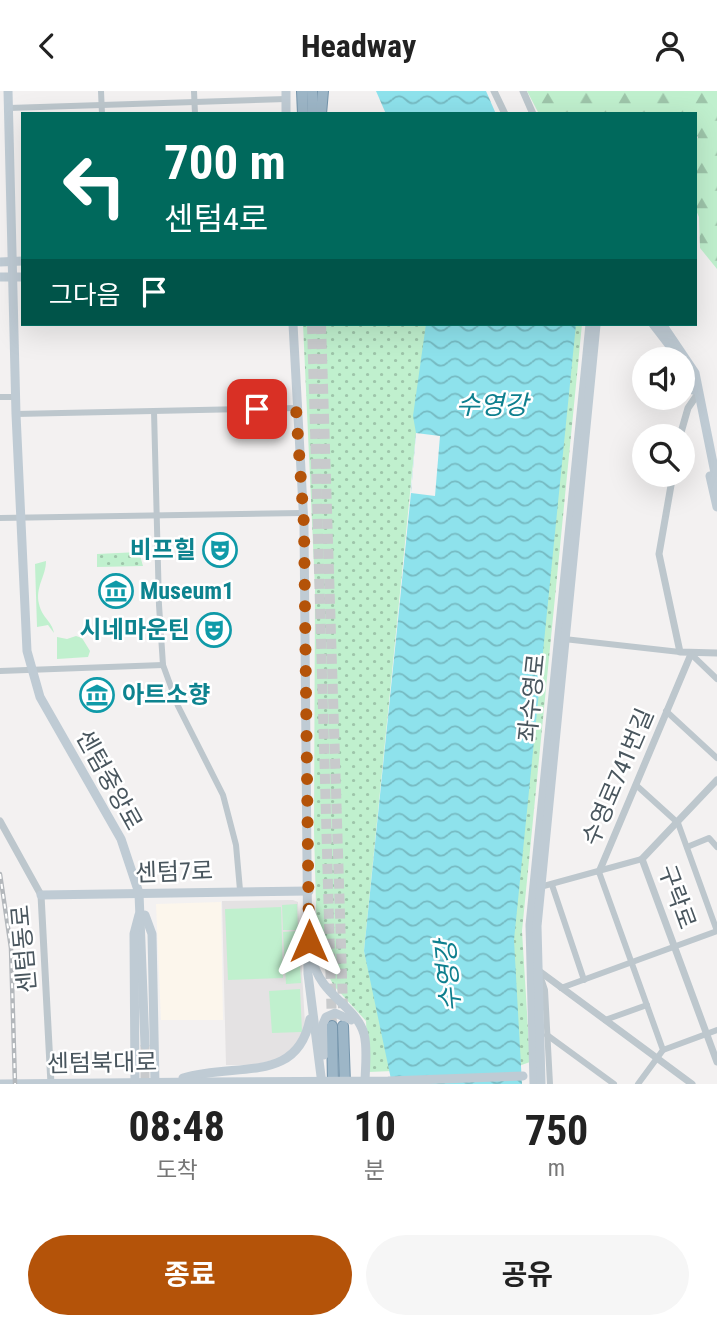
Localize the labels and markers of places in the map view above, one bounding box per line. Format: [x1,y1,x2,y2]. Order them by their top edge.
pin [227,379,287,439]
theatre icon: 비프힐 [201,531,239,569]
place label: 비프힐 [130,536,196,564]
museum icon: Museum1 [97,572,135,610]
place label: Museum1 [140,577,234,605]
theatre icon: 시네마운틴 [195,611,233,649]
place label: 시네마운틴 [80,616,190,644]
museum icon: 아트소향 [78,676,116,714]
place label: 아트소향 [122,681,210,709]

